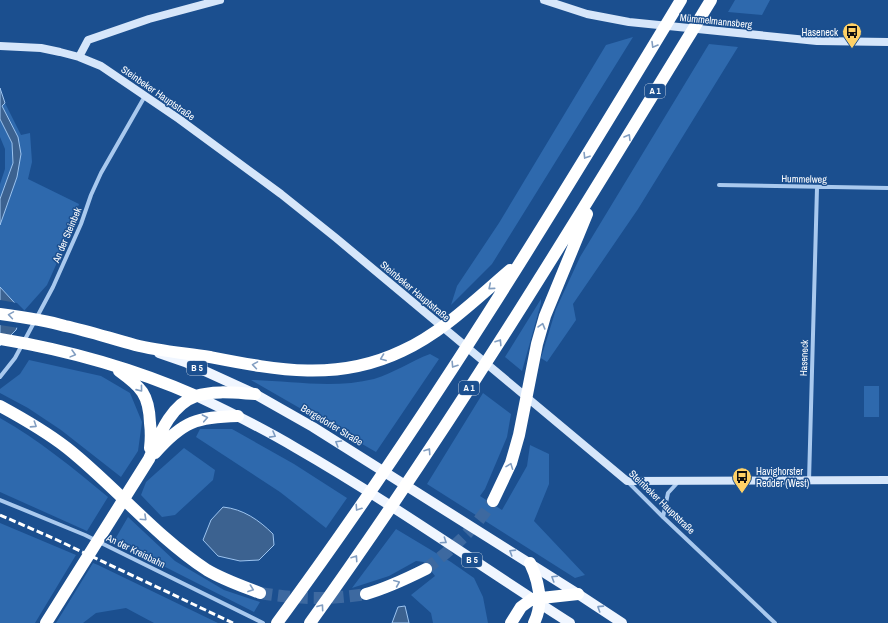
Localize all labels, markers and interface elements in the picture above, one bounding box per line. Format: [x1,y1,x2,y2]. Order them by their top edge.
street label: Mümmelmannsberg [679,11,753,31]
bus stop icon: Haseneck [841,21,863,49]
place label: Haseneck [802,26,839,39]
one-way arrow [651,41,658,48]
street label: Steinbeker Hauptstraße [119,63,198,124]
road number: A 1 [645,84,665,98]
one-way arrow [623,134,630,141]
one-way arrow [583,152,591,159]
street label: Hummelweg [781,172,827,186]
street label: An der Steinbek [49,205,85,266]
street label: Steinbeker Hauptstraße [377,258,453,324]
one-way arrow [488,282,495,289]
one-way arrow [8,312,14,320]
one-way arrow [538,322,546,329]
one-way arrow [494,339,502,346]
street label: Haseneck [797,339,811,376]
one-way arrow [69,349,76,358]
one-way arrow [380,354,387,362]
road number: B 5 [187,361,207,375]
one-way arrow [252,361,258,370]
one-way arrow [451,361,459,368]
road number: A 1 [459,381,479,395]
one-way arrow [135,385,142,392]
street label: Bergedorfer Straße [299,401,366,449]
one-way arrow [202,415,208,423]
one-way arrow [30,420,37,428]
one-way arrow [268,430,276,437]
one-way arrow [335,440,342,447]
one-way arrow [423,448,431,455]
one-way arrow [505,462,513,469]
place label: Havighorster Redder (West) [756,465,809,490]
bus stop icon: Havighorster Redder (West) [731,466,753,494]
street label: Steinbeker Hauptstraße [626,467,698,537]
one-way arrow [355,504,363,511]
one-way arrow [139,513,147,520]
street label: An der Kreisbahn [104,531,168,571]
one-way arrow [440,536,447,543]
one-way arrow [509,549,516,557]
road number: B 5 [462,553,482,567]
one-way arrow [350,556,357,563]
one-way arrow [551,576,558,583]
one-way arrow [392,580,400,588]
one-way arrow [247,585,254,593]
one-way arrow [316,604,323,611]
one-way arrow [597,605,604,613]

